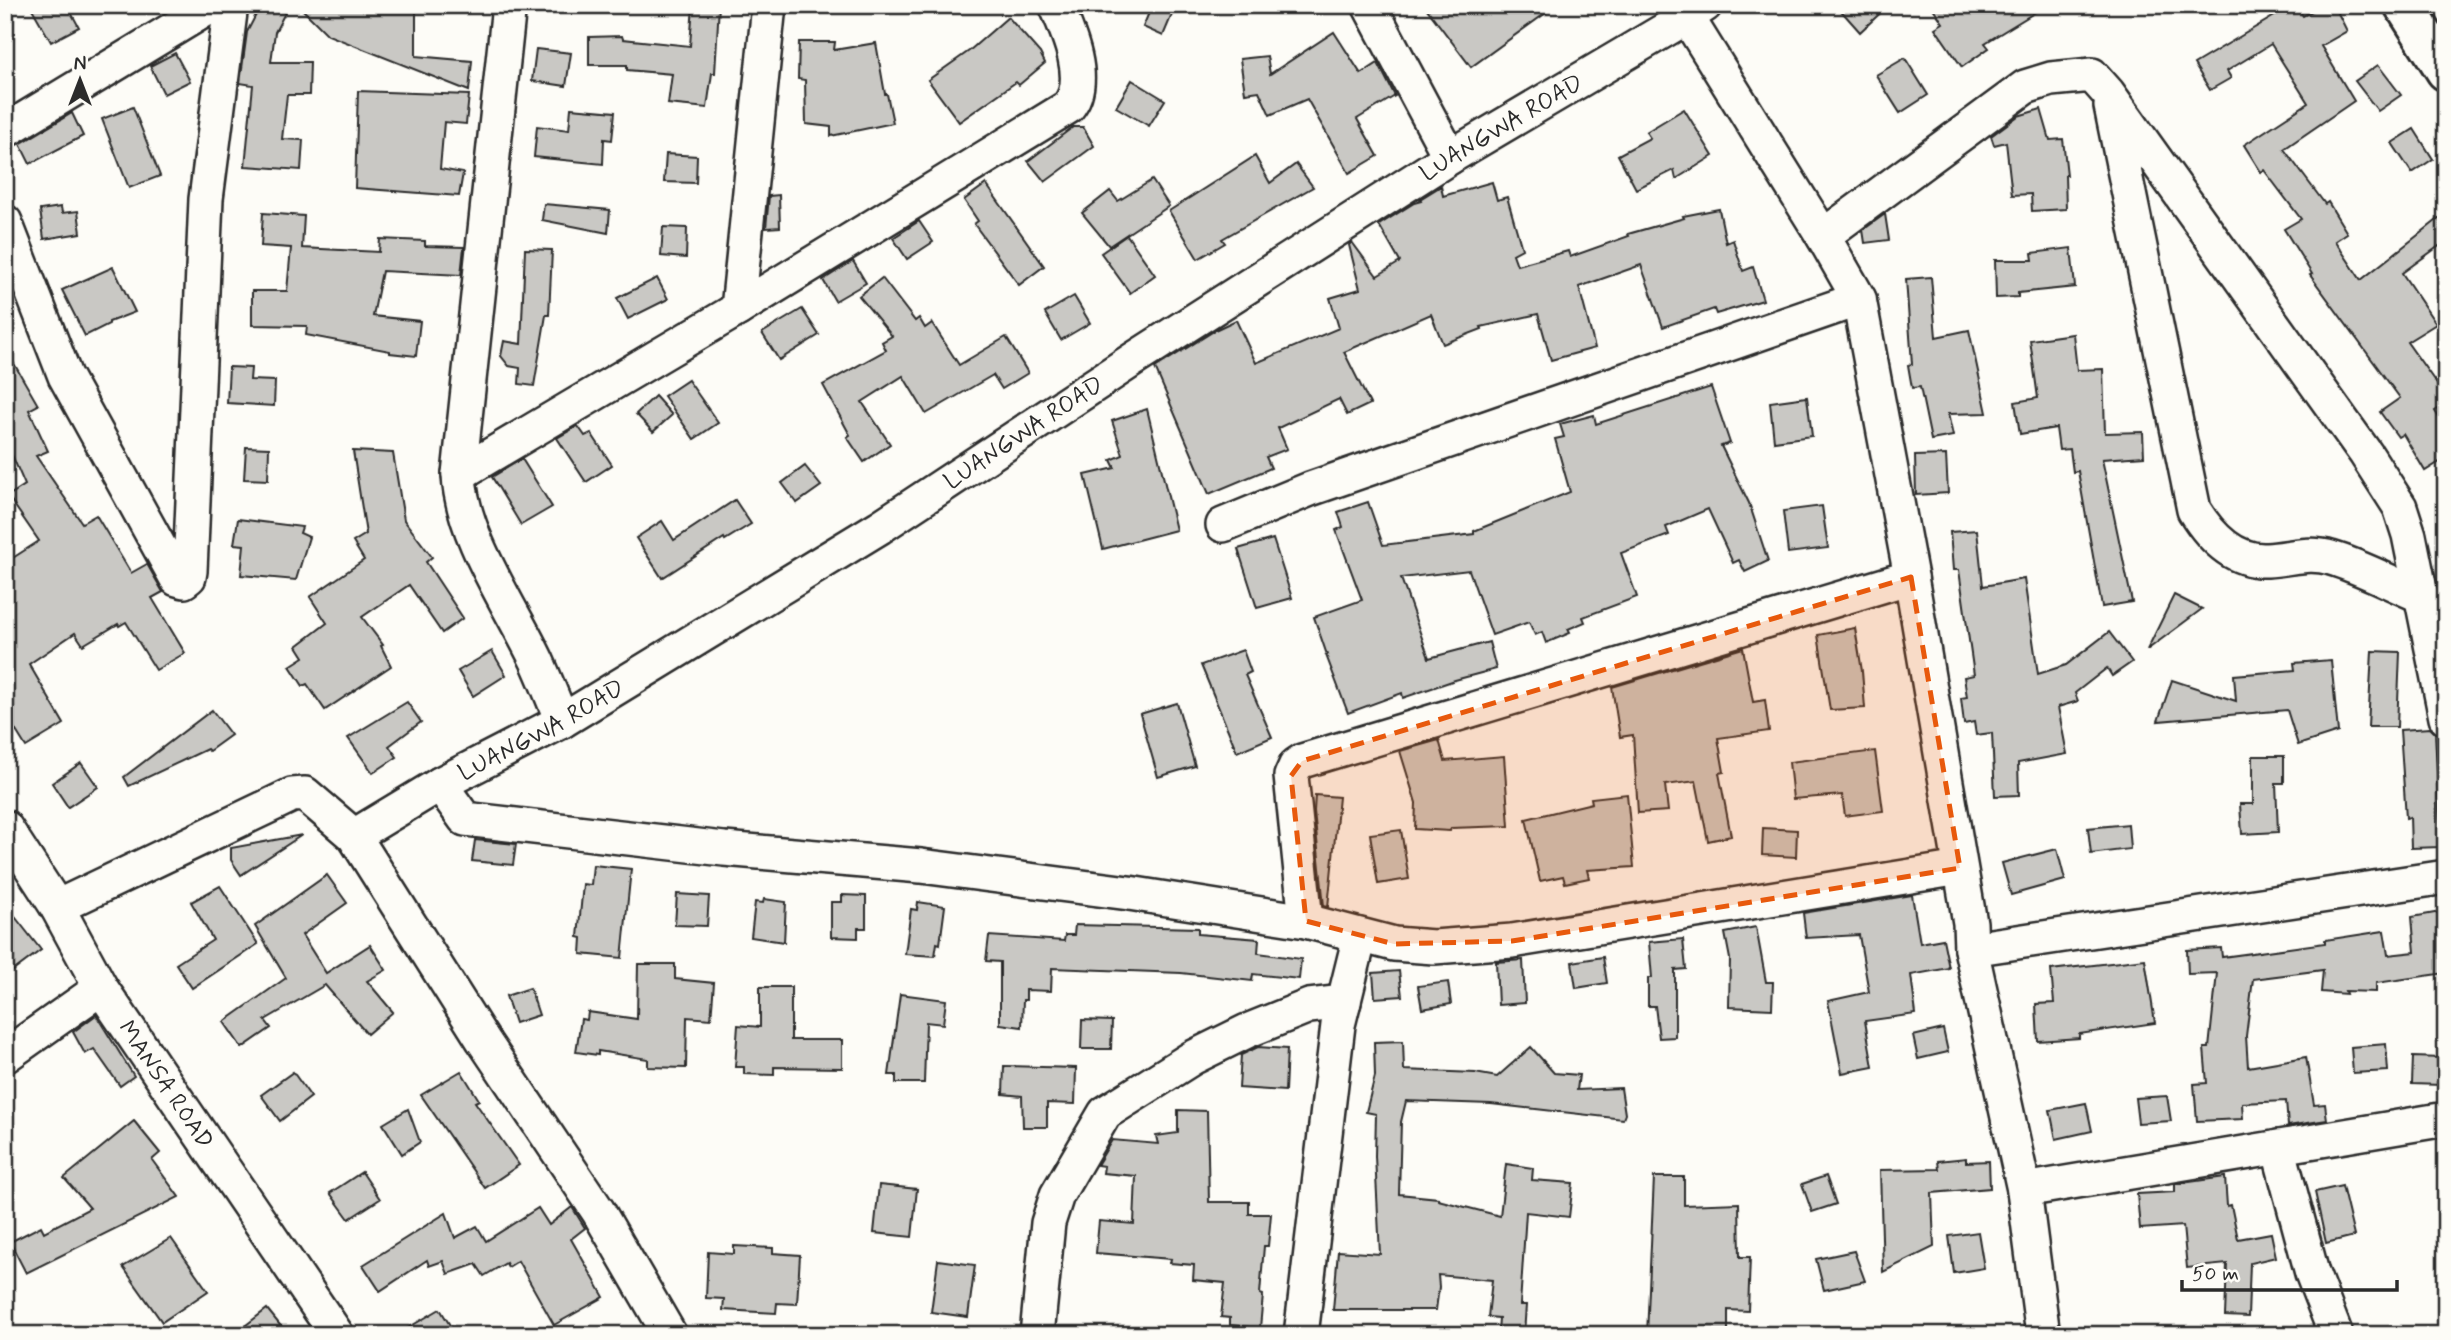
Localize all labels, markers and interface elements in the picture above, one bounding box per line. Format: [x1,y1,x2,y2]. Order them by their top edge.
north arrow [46,46,116,116]
text: N [74,52,86,77]
street label: LUANGWA ROAD [1414,68,1589,189]
street label: LUANGWA ROAD [938,370,1110,497]
street label: LUANGWA ROAD [453,673,630,789]
street label: MANSA ROAD [111,1015,220,1155]
scale bar [2182,1249,2397,1293]
text: 50 m [2192,1260,2239,1288]

